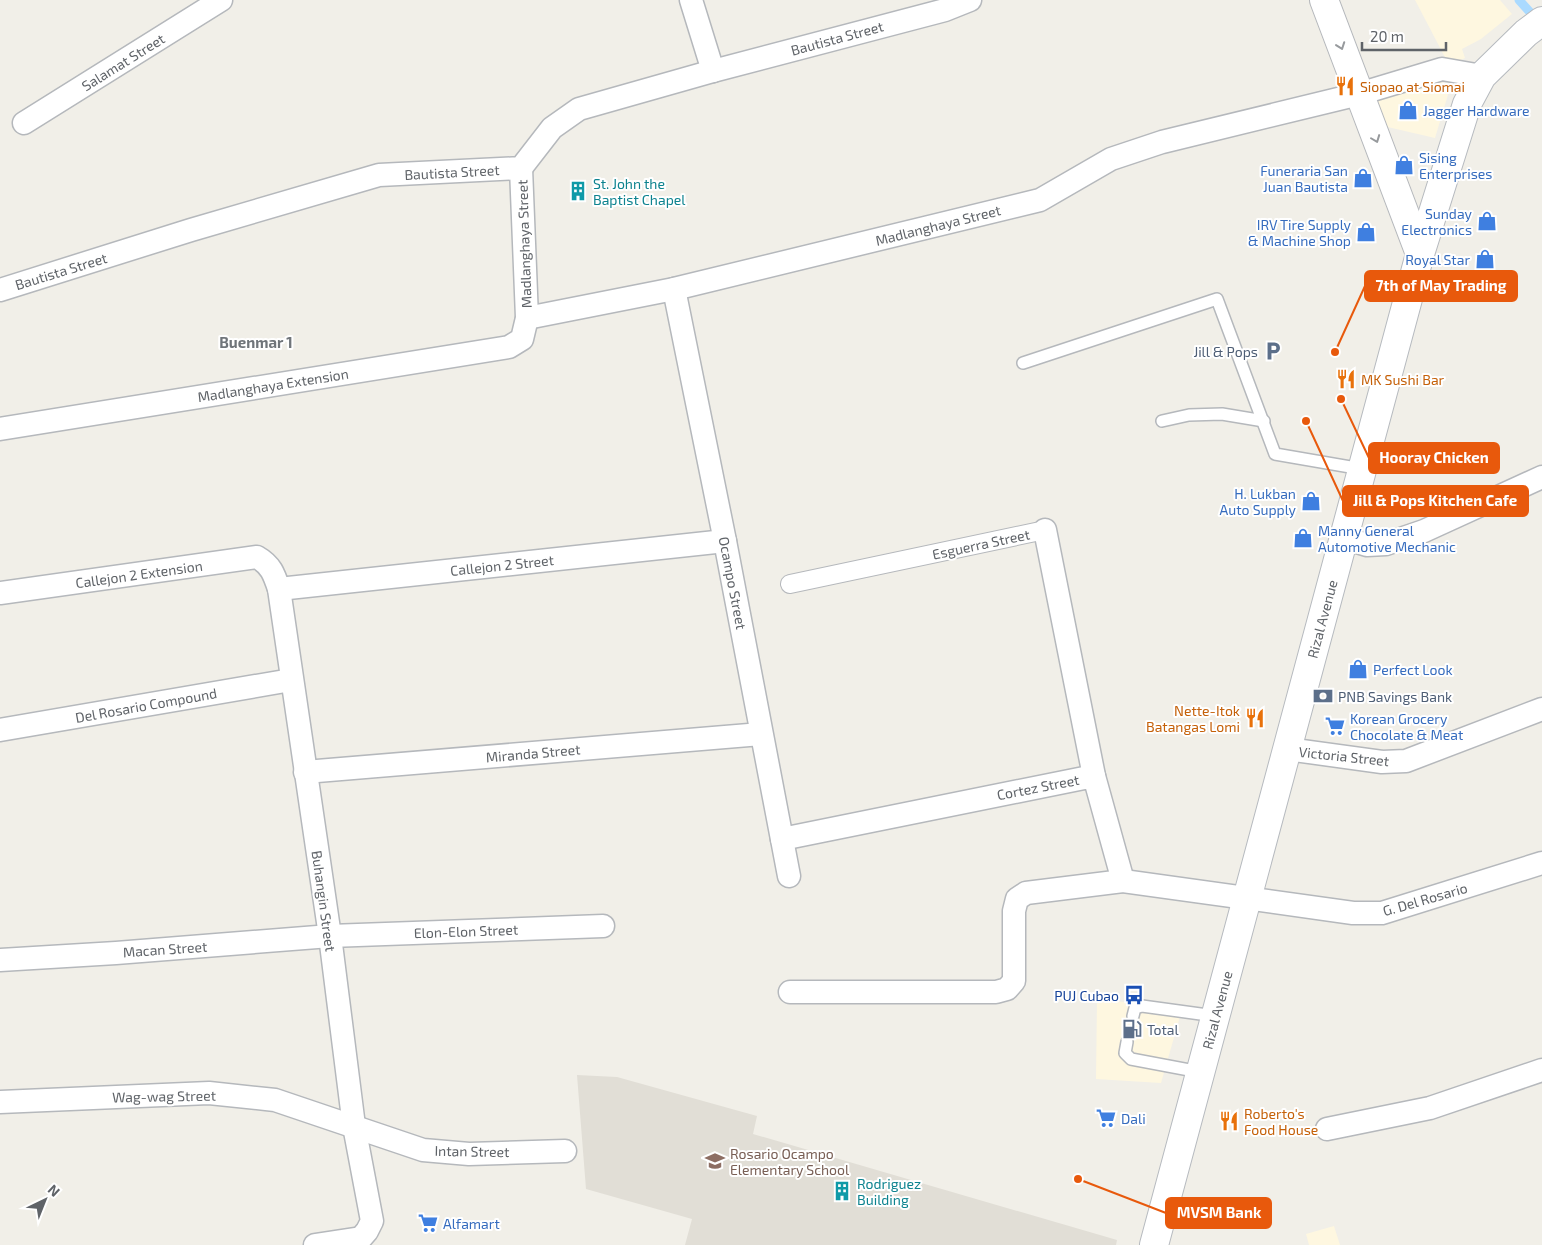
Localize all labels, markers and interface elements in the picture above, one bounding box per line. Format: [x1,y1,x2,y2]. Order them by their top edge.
street label: Bautista Street [789,17,885,59]
scale bar [1362,20,1446,52]
text: 20 m [1370,27,1404,45]
street label: Salamat Street [78,30,168,94]
one-way arrow [1335,41,1345,49]
restaurant icon: Siopao at Siomai [1334,75,1356,97]
place label: Siopao at Siomai [1360,78,1465,95]
shop icon: Jagger Hardware [1397,99,1419,121]
place label: Jagger Hardware [1423,102,1530,119]
one-way arrow [1370,134,1381,143]
place label: Sising Enterprises [1419,149,1492,182]
shop icon: Sising Enterprises [1393,154,1415,176]
street label: Bautista Street [404,161,500,183]
place label: Funeraria San Juan Bautista [1260,162,1348,195]
shop icon: Funeraria San Juan Bautista [1352,167,1374,189]
place label: St. John the Baptist Chapel [593,175,686,208]
street label: Madlanghaya Street [513,179,535,309]
building icon: St. John the Baptist Chapel [567,180,589,202]
street label: Madlanghaya Street [874,201,1002,249]
place label: Sunday Electronics [1401,205,1473,238]
shop icon: Sunday Electronics [1476,210,1498,232]
place label: IRV Tire Supply & Machine Shop [1248,216,1352,249]
shop icon: IRV Tire Supply & Machine Shop [1355,221,1377,243]
shop icon: Royal Star [1474,248,1496,270]
street label: Bautista Street [13,249,109,293]
place label: Royal Star [1405,251,1470,268]
callout: 7th of May Trading [1365,271,1517,301]
text: 7th of May Trading [1375,276,1507,295]
district label: Buenmar 1 [219,333,293,351]
parking icon: Jill & Pops [1262,340,1284,362]
place label: Jill & Pops [1193,343,1258,360]
street label: Madlanghaya Extension [196,365,350,405]
restaurant icon: MK Sushi Bar [1335,368,1357,390]
place label: MK Sushi Bar [1361,371,1445,388]
callout: Hooray Chicken [1369,443,1499,473]
text: Hooray Chicken [1379,448,1489,467]
place label: H. Lukban Auto Supply [1220,485,1297,518]
callout: Jill & Pops Kitchen Cafe [1343,486,1528,516]
shop icon: H. Lukban Auto Supply [1300,490,1322,512]
text: Jill & Pops Kitchen Cafe [1353,491,1517,509]
place label: Manny General Automotive Mechanic [1318,522,1456,555]
street label: Esguerra Street [931,525,1031,563]
shop icon: Manny General Automotive Mechanic [1292,527,1314,549]
street label: Ocampo Street [716,535,750,631]
street label: Callejon 2 Street [449,551,555,579]
street label: Callejon 2 Extension [74,557,204,591]
street label: Rizal Avenue [1303,578,1341,660]
shop icon: Perfect Look [1347,658,1369,680]
place label: Perfect Look [1373,661,1453,678]
street label: Del Rosario Compound [74,684,218,726]
bank icon: PNB Savings Bank [1312,685,1334,707]
place label: PNB Savings Bank [1338,688,1452,705]
place label: Nette-Itok Batangas Lomi [1146,702,1240,735]
restaurant icon: Nette-Itok Batangas Lomi [1244,707,1266,729]
place label: Korean Grocery Chocolate & Meat [1350,710,1463,743]
supermarket icon: Korean Grocery Chocolate & Meat [1324,715,1346,737]
street label: Miranda Street [485,740,581,766]
street label: Victoria Street [1298,743,1390,769]
street label: Cortez Street [995,771,1081,803]
street label: Buhangin Street [308,849,340,953]
street label: G. Del Rosario [1381,879,1469,919]
street label: Elon-Elon Street [413,921,519,941]
street label: Macan Street [122,938,208,960]
street label: Rizal Avenue [1198,969,1236,1051]
bus stop icon: PUJ Cubao [1123,984,1145,1006]
place label: PUJ Cubao [1054,987,1119,1004]
fuel station icon: Total [1121,1018,1143,1040]
place label: Total [1147,1021,1180,1038]
street label: Wag-wag Street [112,1087,216,1105]
place label: Roberto's Food House [1244,1105,1318,1138]
supermarket icon: Dali [1095,1107,1117,1129]
place label: Dali [1121,1110,1146,1127]
restaurant icon: Roberto's Food House [1218,1110,1240,1132]
street label: Intan Street [434,1142,510,1160]
place label: Rosario Ocampo Elementary School [730,1145,850,1178]
school or university icon: Rosario Ocampo Elementary School [704,1150,726,1172]
north arrow [20,1175,70,1225]
place label: Rodriguez Building [857,1175,921,1208]
text: N [45,1180,64,1200]
building icon: Rodriguez Building [831,1180,853,1202]
callout: MVSM Bank [1166,1198,1271,1228]
text: MVSM Bank [1177,1203,1262,1221]
supermarket icon: Alfamart [417,1212,439,1234]
place label: Alfamart [443,1215,500,1232]

